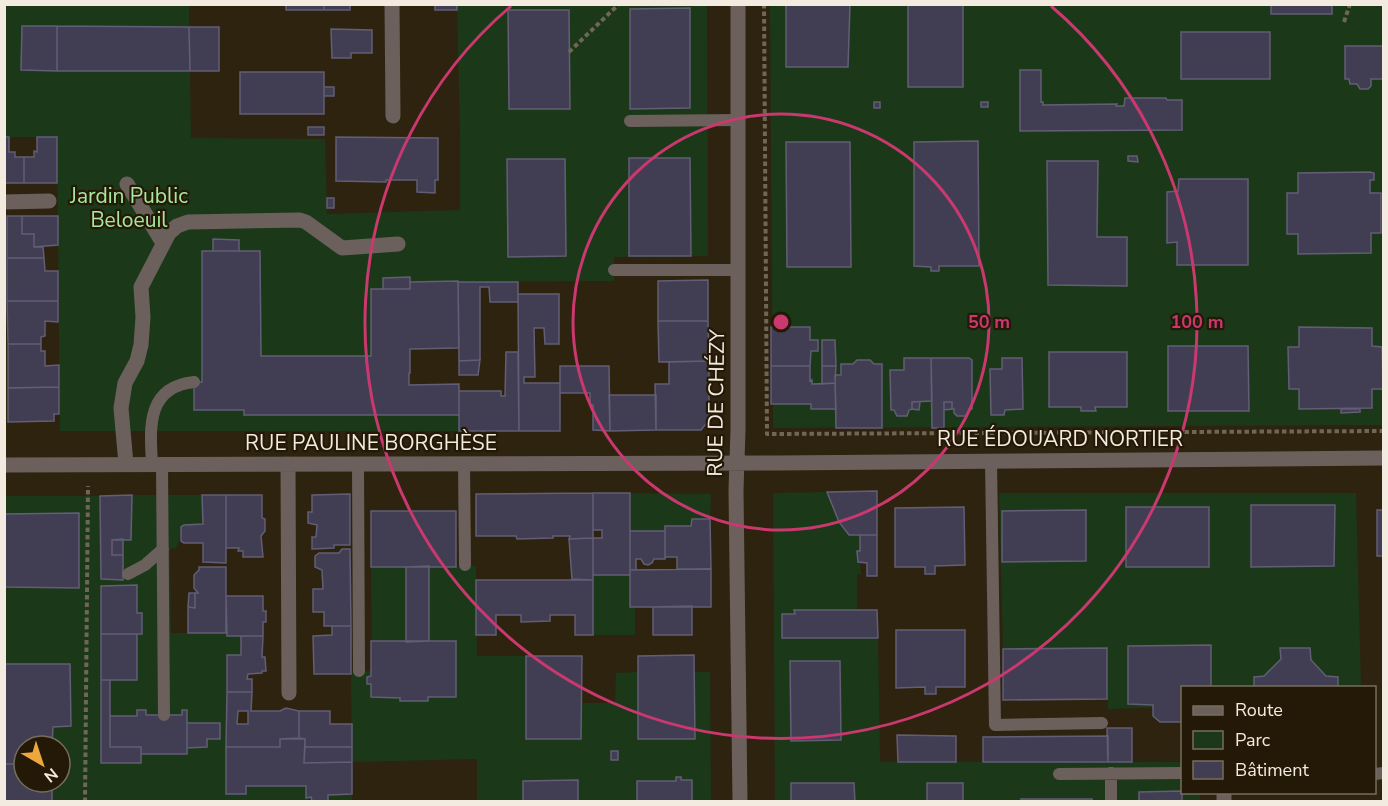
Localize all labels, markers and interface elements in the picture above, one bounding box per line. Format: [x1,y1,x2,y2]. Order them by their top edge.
park label: Jardin Public Beloeuil [69,182,188,234]
text: 50 m [968,310,1010,334]
text: 100 m [1170,310,1224,334]
centre of rings [771,312,791,332]
street label: RUE DE CHÉZY [701,329,731,477]
street label: RUE ÉDOUARD NORTIER [937,425,1183,453]
street label: RUE PAULINE BORGHÈSE [245,429,497,457]
legend [1181,686,1376,794]
text: Route [1235,698,1283,722]
text: Parc [1235,728,1270,752]
north arrow [12,734,72,794]
text: Bâtiment [1235,758,1309,782]
text: N [39,763,62,787]

